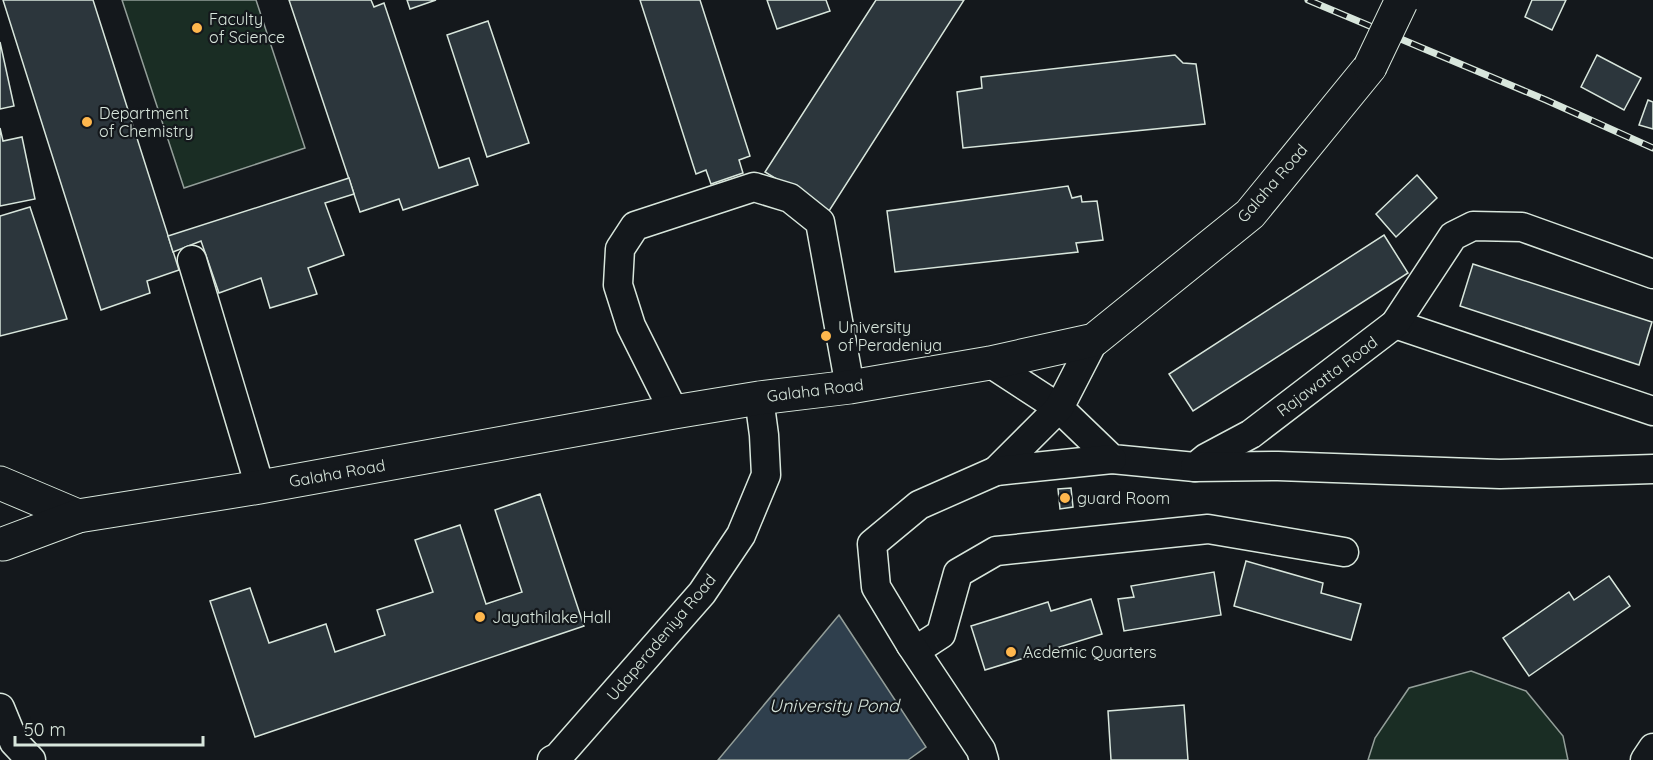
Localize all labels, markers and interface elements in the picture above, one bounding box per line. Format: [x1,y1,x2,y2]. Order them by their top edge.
place label: Faculty of Science [209,9,285,47]
marker: Faculty of Science [190,21,204,35]
place label: Department of Chemistry [99,103,194,141]
marker: Department of Chemistry [80,115,94,129]
street label: Galaha Road [1233,140,1311,226]
place label: University of Peradeniya [838,317,942,355]
marker: University of Peradeniya [819,329,833,343]
street label: Rajawatta Road [1273,332,1381,420]
street label: Galaha Road [766,374,864,406]
street label: Galaha Road [287,455,387,491]
place label: guard Room [1077,488,1170,508]
marker: guard Room [1058,491,1072,505]
street label: Udaperadeniya Road [602,569,720,705]
place label: Jayathilake Hall [492,607,611,627]
marker: Jayathilake Hall [473,610,487,624]
place label: Acdemic Quarters [1023,642,1156,662]
marker: Acdemic Quarters [1004,645,1018,659]
water label: University Pond [769,694,901,717]
scale bar [15,709,202,747]
text: 50 m [24,718,66,741]

